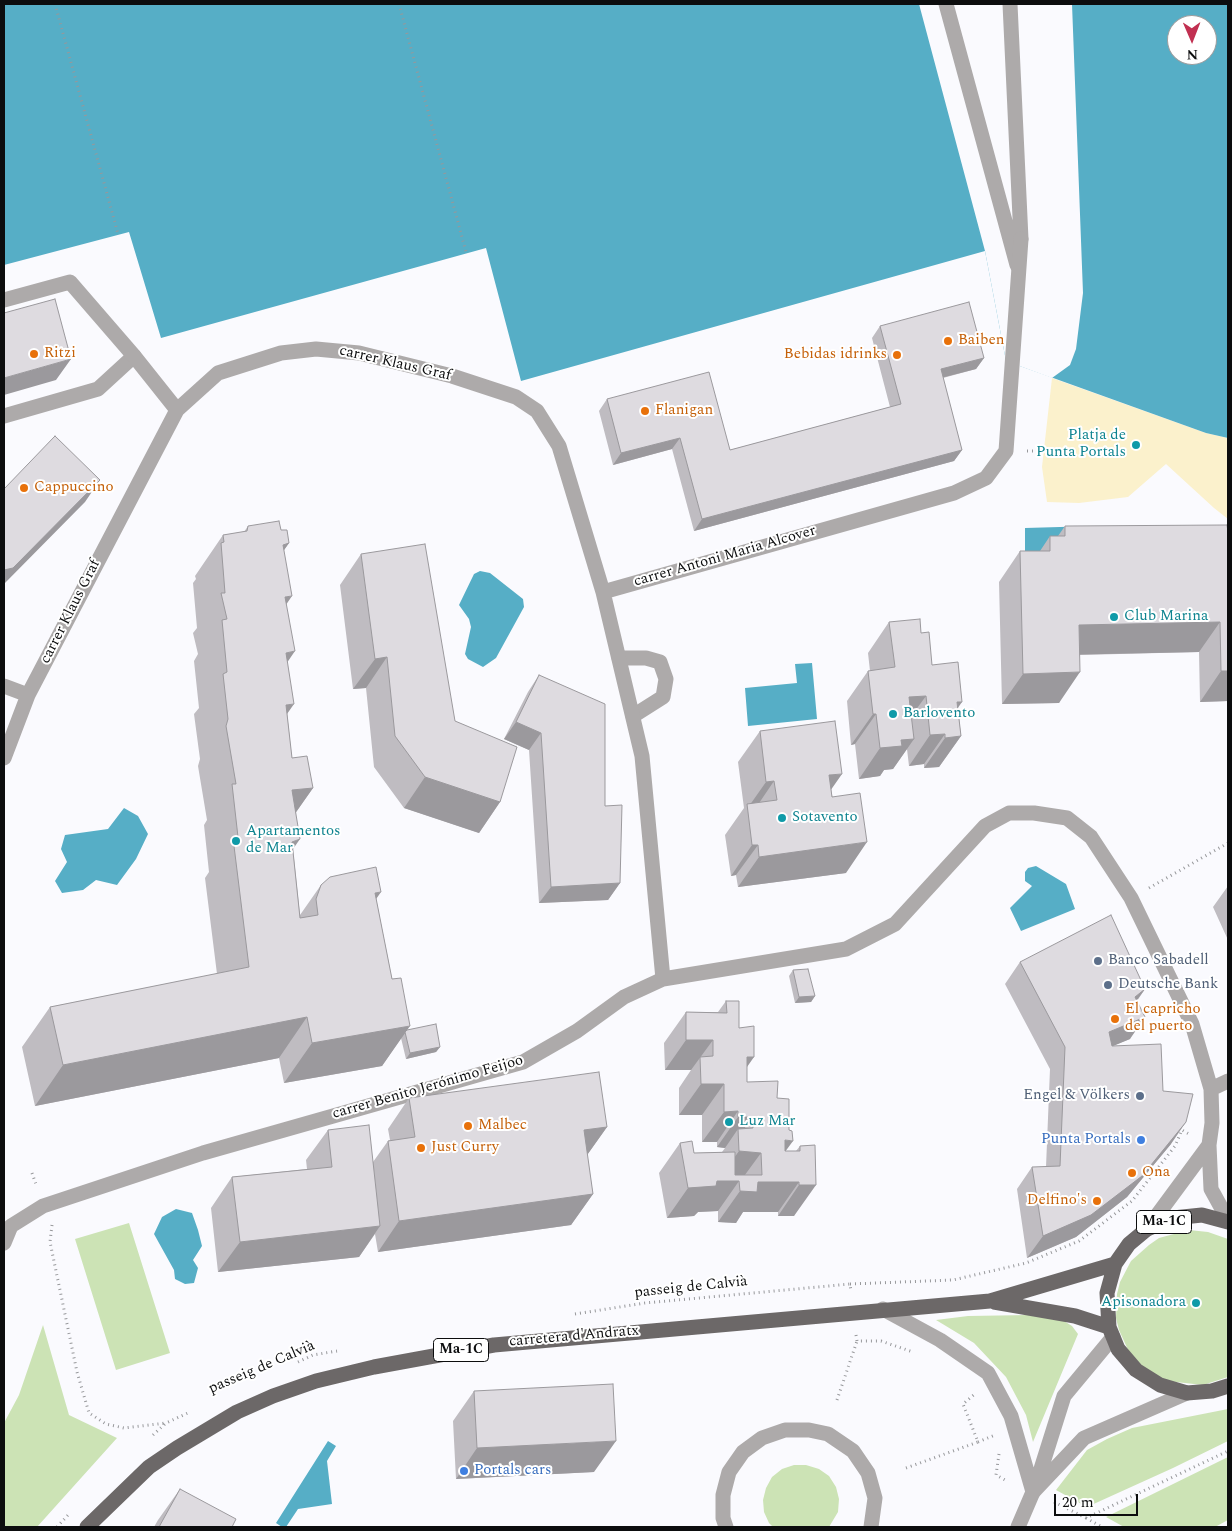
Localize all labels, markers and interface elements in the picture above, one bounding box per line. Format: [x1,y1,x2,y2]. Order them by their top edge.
north arrow [1167,15,1217,65]
text: N [1186,44,1198,65]
place label: Baiben [958,332,1004,350]
marker: Baiben [942,335,954,347]
street label: carrer Klaus Graf [337,342,453,386]
place label: Ritzi [44,345,76,363]
place label: Bebidas idrinks [784,346,887,364]
marker: Ritzi [28,348,40,360]
marker: Bebidas idrinks [891,349,903,361]
place label: Flanigan [655,402,713,420]
marker: Flanigan [639,405,651,417]
place label: Platja de Punta Portals [1036,427,1126,462]
marker: Platja de Punta Portals [1130,439,1142,451]
place label: Cappuccino [34,479,114,497]
marker: Cappuccino [18,482,30,494]
street label: carrer Antoni Maria Alcover [632,522,818,592]
street label: carrer Klaus Graf [37,557,105,667]
place label: Club Marina [1124,608,1208,626]
marker: Club Marina [1108,611,1120,623]
place label: Barlovento [903,705,975,723]
marker: Barlovento [887,708,899,720]
place label: Sotavento [792,809,858,827]
marker: Sotavento [776,812,788,824]
place label: Apartamentos de Mar [246,823,341,858]
marker: Apartamentos de Mar [230,835,242,847]
place label: Banco Sabadell [1108,952,1209,970]
marker: Banco Sabadell [1092,955,1104,967]
place label: Deutsche Bank [1118,976,1218,994]
marker: Deutsche Bank [1102,979,1114,991]
place label: El capricho del puerto [1125,1001,1201,1036]
marker: El capricho del puerto [1109,1013,1121,1025]
street label: carrer Benito Jerónimo Feijoo [330,1052,526,1124]
place label: Engel & Völkers [1023,1087,1130,1105]
marker: Engel & Völkers [1134,1090,1146,1102]
place label: Luz Mar [739,1113,796,1131]
marker: Luz Mar [723,1116,735,1128]
place label: Malbec [478,1117,527,1135]
marker: Malbec [462,1120,474,1132]
place label: Punta Portals [1041,1131,1131,1149]
marker: Punta Portals [1135,1134,1147,1146]
place label: Just Curry [431,1139,499,1157]
marker: Just Curry [415,1142,427,1154]
place label: Ona [1142,1164,1170,1182]
marker: Ona [1126,1167,1138,1179]
place label: Delfino's [1027,1192,1087,1210]
marker: Delfino's [1091,1195,1103,1207]
road number: Ma-1C [1136,1210,1192,1234]
street label: passeig de Calvià [633,1273,749,1303]
place label: Apisonadora [1101,1294,1186,1312]
marker: Apisonadora [1190,1297,1202,1309]
street label: carretera d'Andratx [508,1322,640,1352]
street label: passeig de Calvià [206,1337,318,1399]
road number: Ma-1C [434,1338,488,1362]
place label: Portals cars [474,1462,551,1480]
marker: Portals cars [458,1465,470,1477]
scale bar [1057,1484,1141,1516]
text: 20 m [1062,1491,1094,1514]

